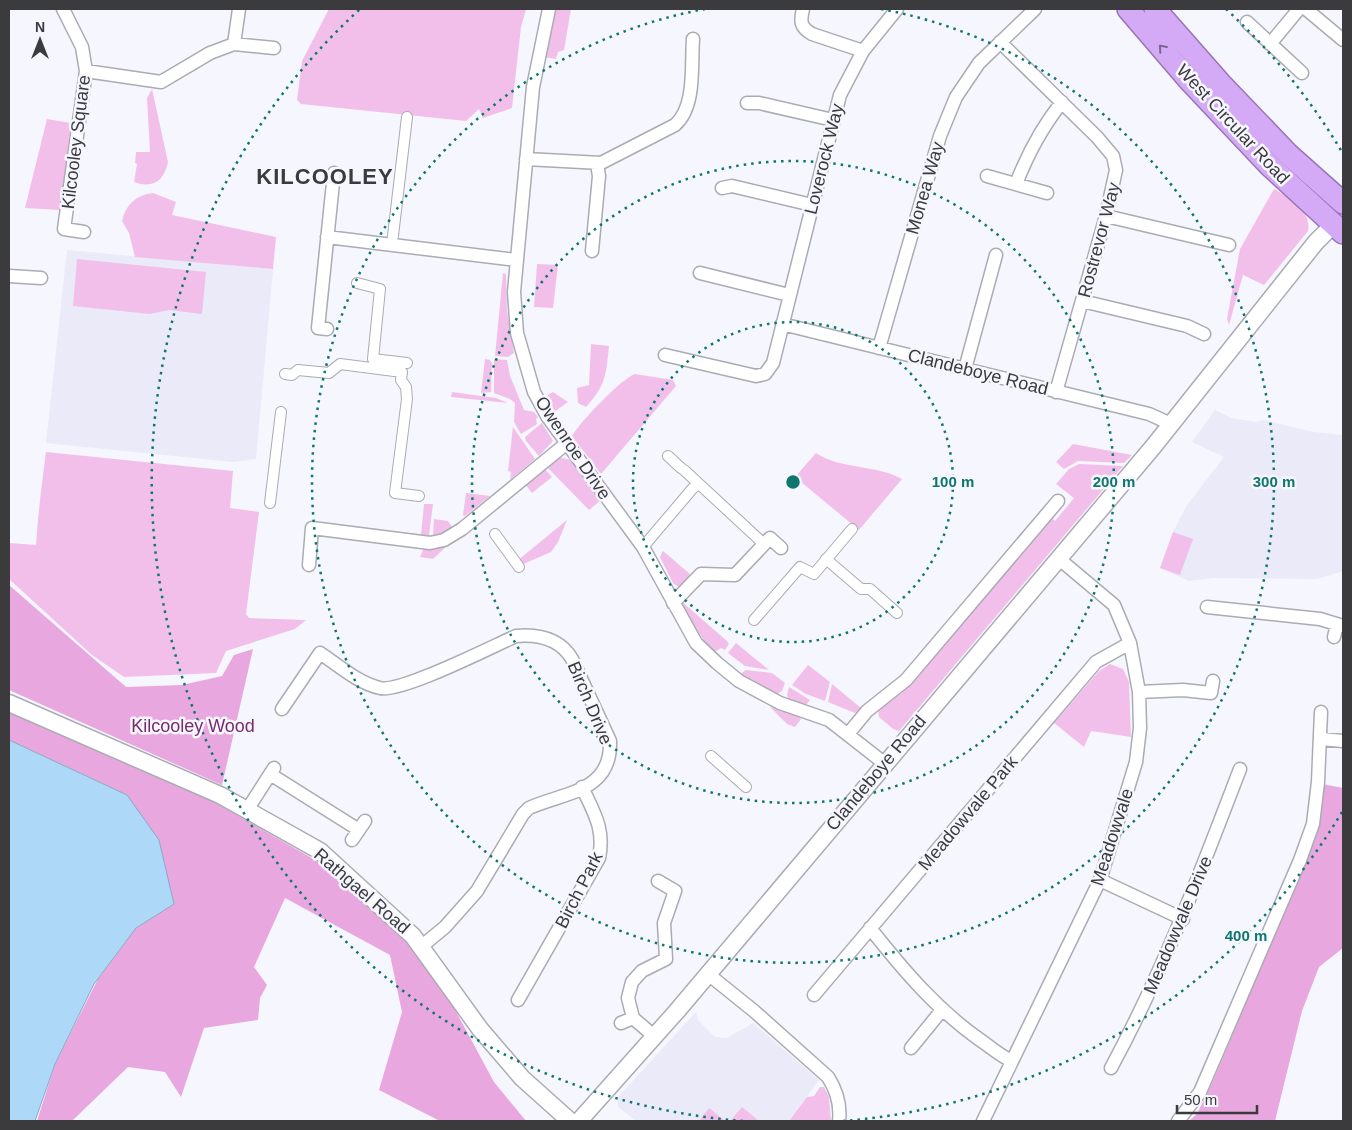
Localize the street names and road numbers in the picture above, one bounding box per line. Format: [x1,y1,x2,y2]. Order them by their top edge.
street label: West Circular Road [1173,60,1293,188]
street label: Kilcooley Square [58,74,94,210]
street label: Loverock Way [801,102,847,216]
street label: Monea Way [902,139,948,237]
street label: Rostrevor Way [1074,180,1124,300]
street label: Clandeboye Road [906,345,1050,399]
street label: Owenroe Drive [531,393,615,503]
street label: Birch Drive [564,659,616,747]
street label: Clandeboye Road [822,711,930,835]
street label: Meadowvale Park [914,751,1022,874]
street label: Meadowvale [1087,786,1137,888]
street label: Rathgael Road [310,844,414,938]
street label: Birch Park [551,848,607,932]
street label: Meadowvale Drive [1140,853,1216,997]

